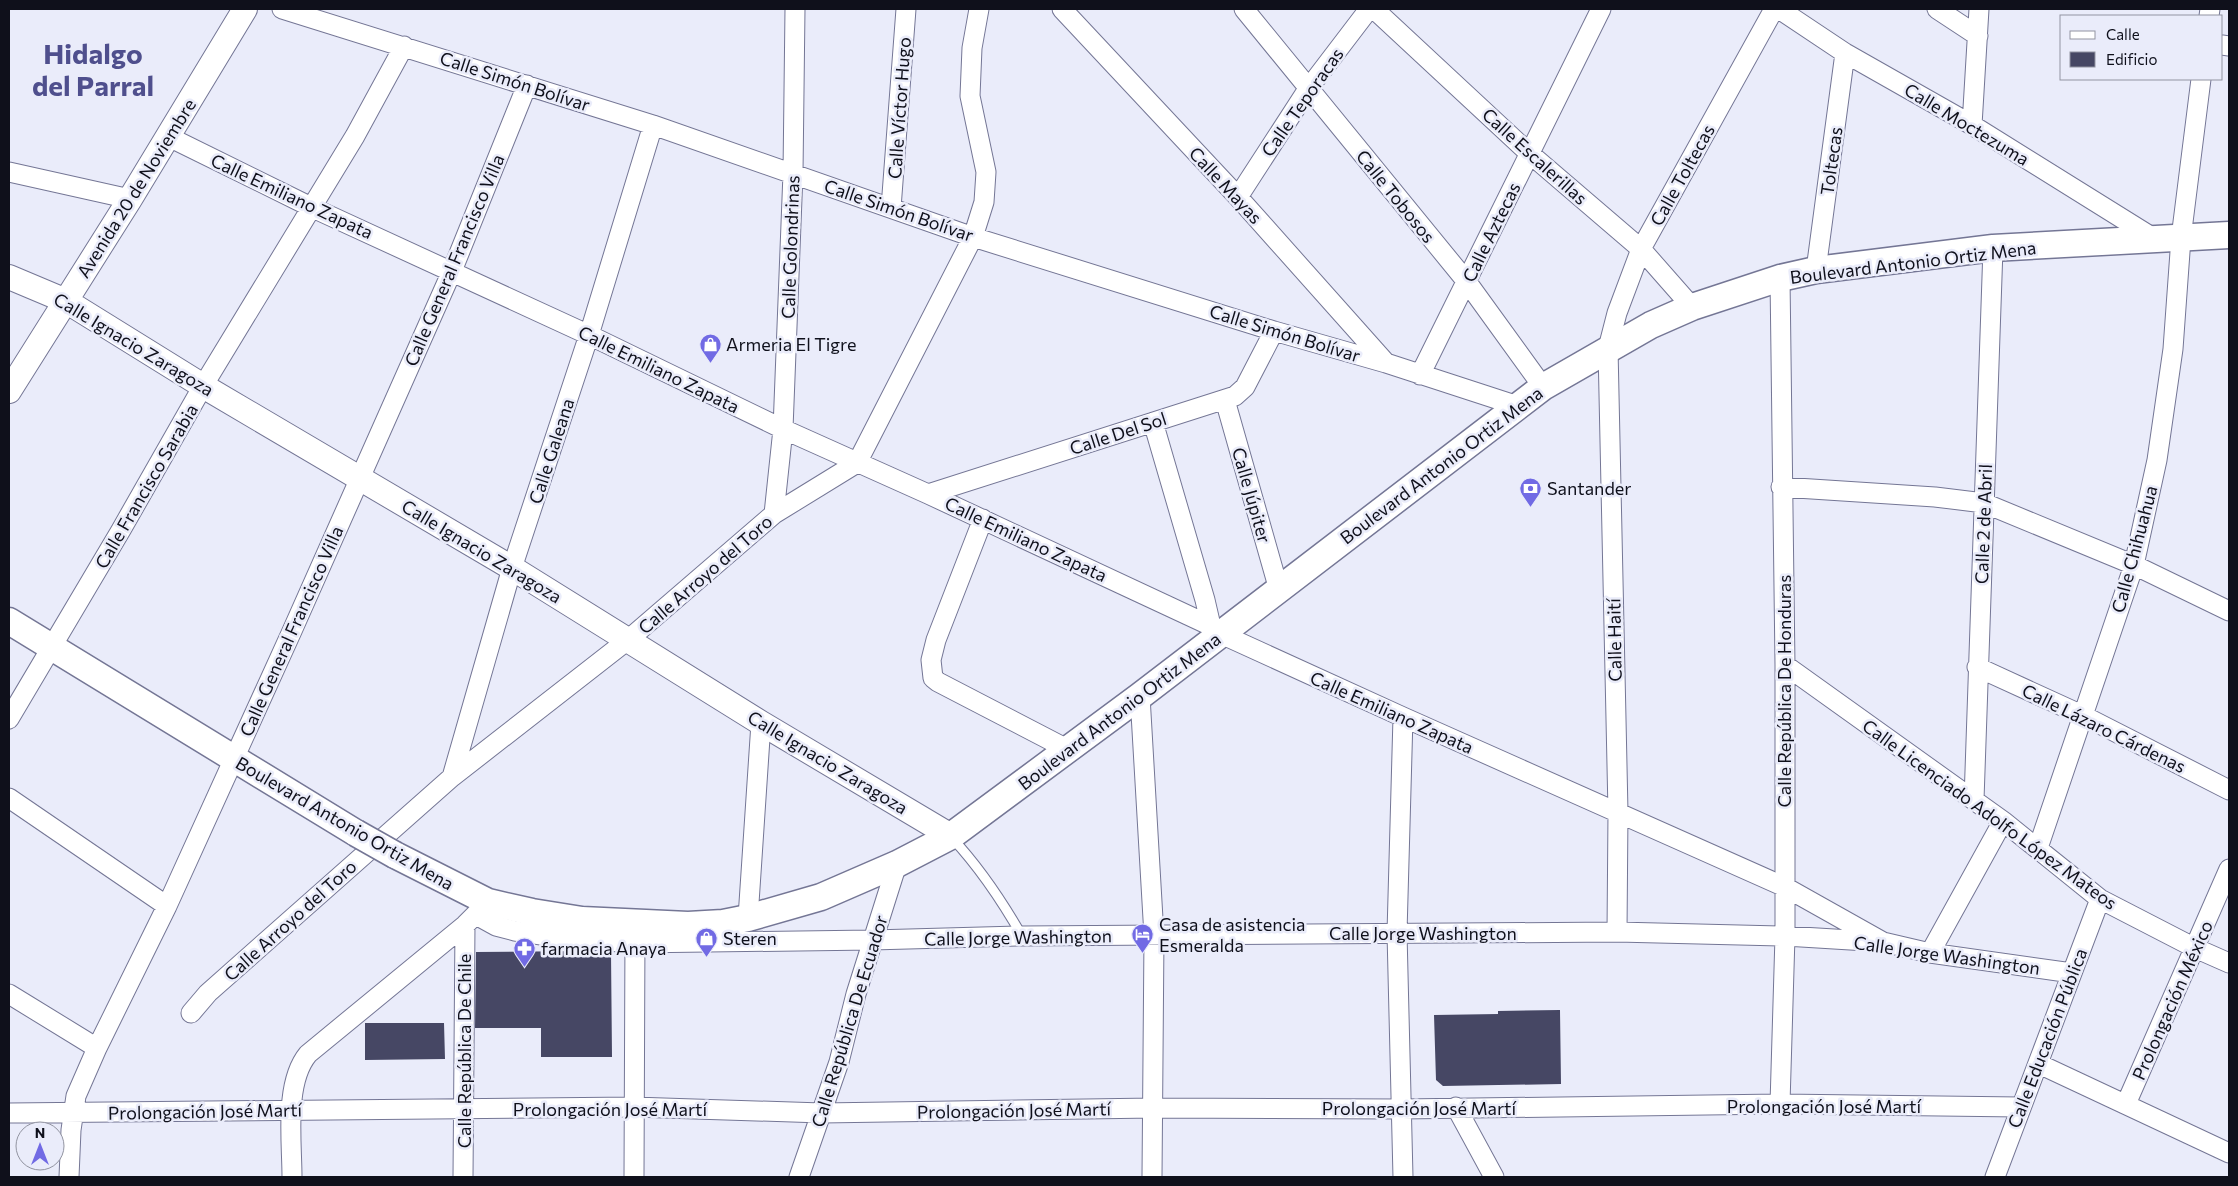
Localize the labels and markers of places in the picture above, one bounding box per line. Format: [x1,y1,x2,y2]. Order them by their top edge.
shop icon: Armeria El Tigre [698,332,722,363]
place label: Armeria El Tigre [726,333,857,355]
bank icon: Santander [1519,476,1543,507]
place label: Santander [1547,477,1631,499]
place label: Casa de asistencia Esmeralda [1159,913,1306,956]
hotel icon: Casa de asistencia Esmeralda [1131,922,1155,953]
shop icon: Steren [695,926,719,957]
place label: Steren [723,927,777,949]
pharmacy icon: farmacia Anaya [513,936,537,967]
place label: farmacia Anaya [541,937,667,959]

